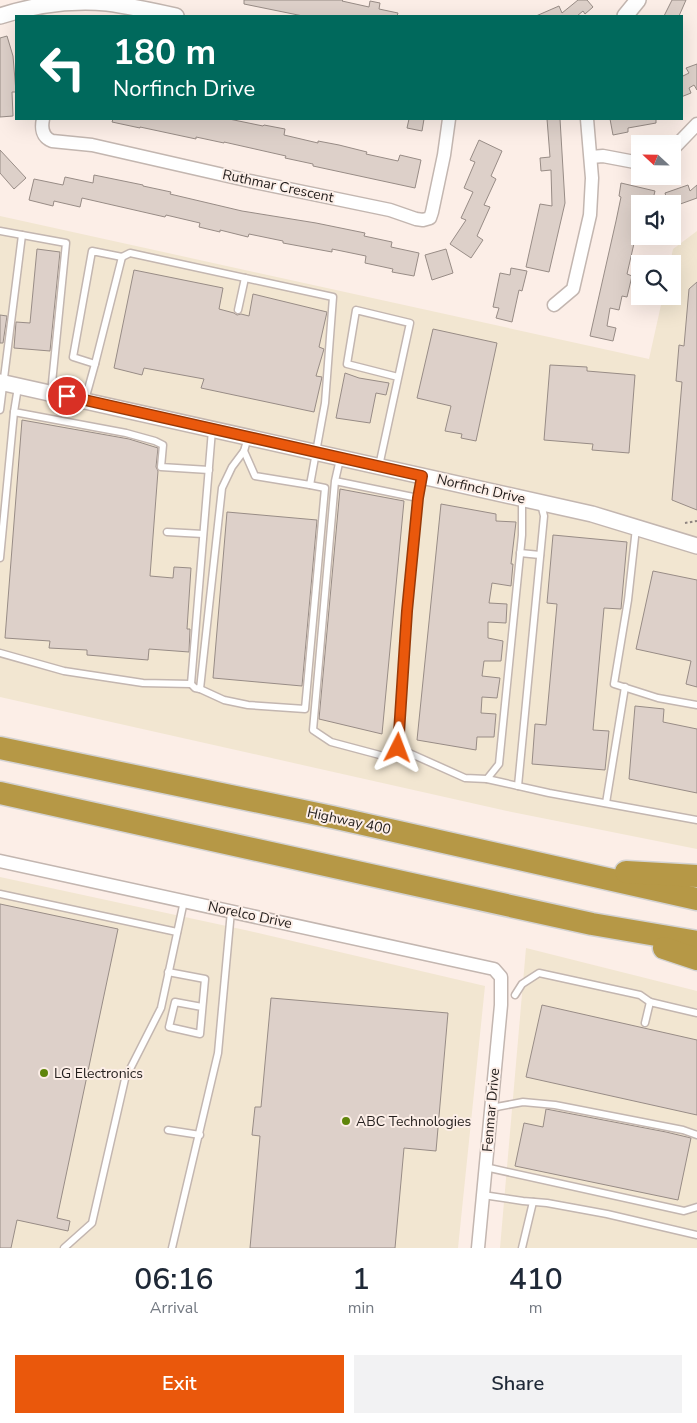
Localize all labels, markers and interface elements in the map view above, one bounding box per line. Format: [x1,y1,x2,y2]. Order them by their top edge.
text: 180 m [113,29,216,76]
icon: left [30,35,95,100]
text: Norfinch Drive [113,74,255,104]
north arrow [631,135,681,185]
map controls [631,135,681,305]
street label: Ruthmar Crescent [221,165,335,207]
button: sound [631,195,681,245]
button: search [631,255,681,305]
pin [46,375,88,417]
icon: arrive [53,382,81,410]
street label: Norfinch Drive [435,470,527,508]
position arrow [371,721,423,773]
street label: Highway 400 [305,803,393,839]
street label: Norelco Drive [206,897,294,933]
place label: LG Electronics [54,1064,143,1083]
marker: LG Electronics [38,1067,50,1079]
street label: Fenmar Drive [478,1067,504,1153]
place label: ABC Technologies [356,1112,471,1131]
marker: ABC Technologies [340,1115,352,1127]
text: 06:16 [134,1259,213,1300]
text: 1 [352,1259,370,1300]
text: 410 [509,1259,563,1300]
text: Arrival [150,1297,198,1319]
text: min [348,1297,374,1319]
text: m [529,1297,543,1319]
button: Exit [15,1355,344,1413]
button: Share [354,1355,682,1413]

